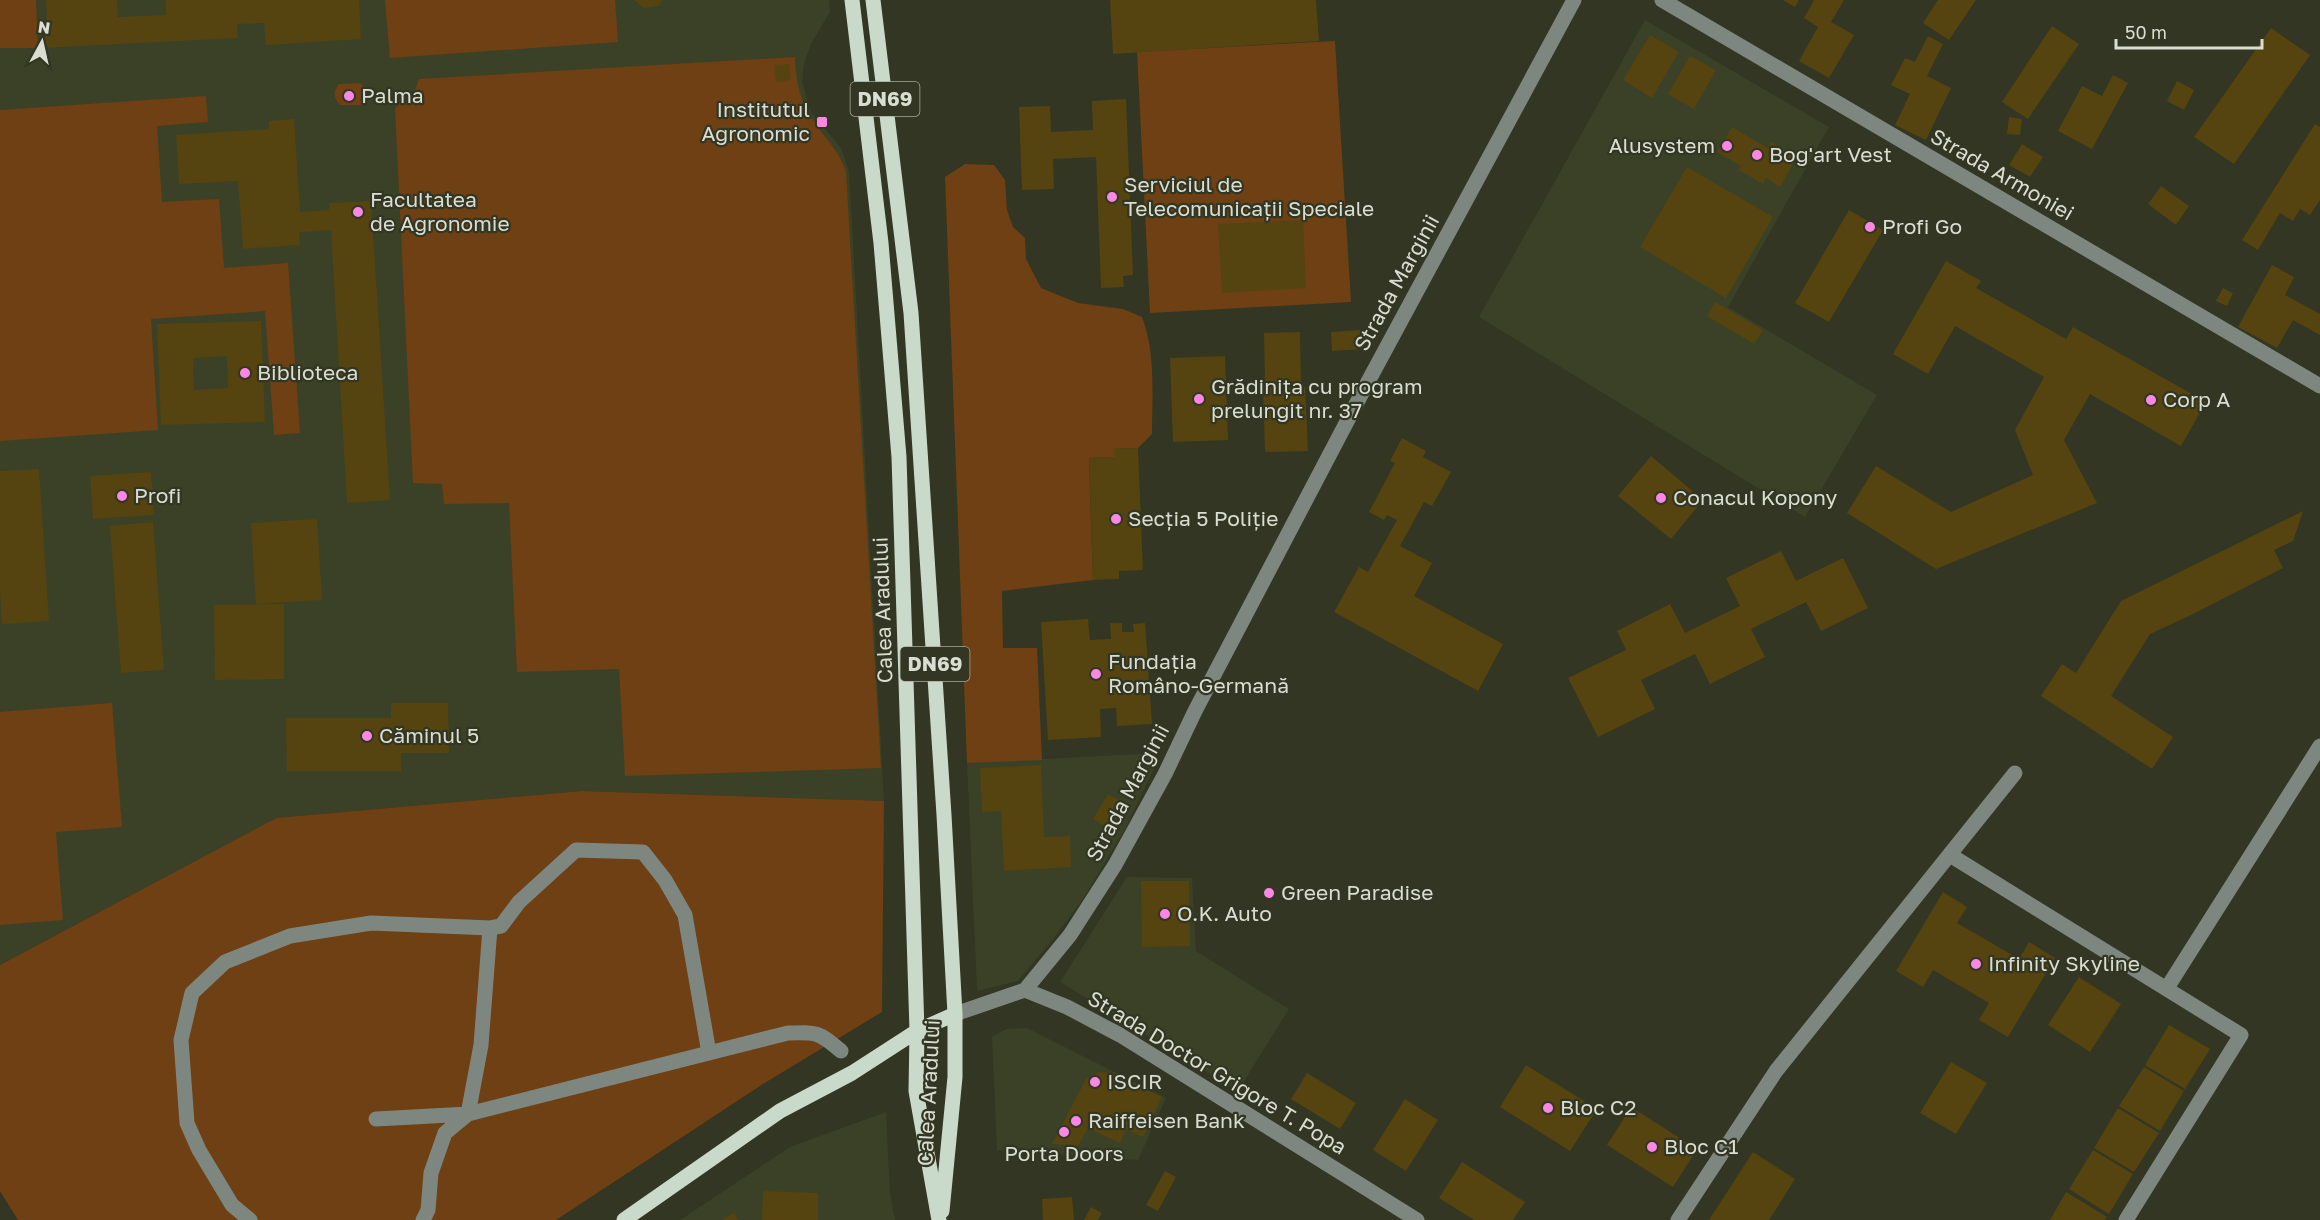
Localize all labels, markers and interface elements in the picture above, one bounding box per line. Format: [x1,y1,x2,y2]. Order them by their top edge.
north arrow [12,12,72,72]
scale bar [2116,12,2262,50]
text: N [37,16,52,38]
text: 50 m [2125,21,2167,43]
place label: Palma [361,82,424,108]
road number: DN69 [850,82,920,116]
marker: Palma [342,89,356,103]
place label: Institutul Agronomic [701,96,810,146]
marker: Institutul Agronomic [815,115,829,129]
street label: Strada Armoniei [1926,123,2079,226]
place label: Alusystem [1609,132,1715,158]
marker: Alusystem [1720,139,1734,153]
place label: Bog'art Vest [1769,141,1892,167]
marker: Bog'art Vest [1750,148,1764,162]
place label: Serviciul de Telecomunicații Speciale [1124,171,1374,221]
place label: Facultatea de Agronomie [370,186,510,236]
marker: Serviciul de Telecomunicații Speciale [1105,190,1119,204]
marker: Facultatea de Agronomie [351,205,365,219]
street label: Strada Marginii [1348,210,1444,355]
place label: Profi Go [1882,213,1962,239]
marker: Profi Go [1863,220,1877,234]
place label: Biblioteca [257,359,358,385]
marker: Biblioteca [238,366,252,380]
place label: Grădinița cu program prelungit nr. 37 [1211,373,1423,423]
place label: Corp A [2163,386,2230,412]
marker: Grădinița cu program prelungit nr. 37 [1192,392,1206,406]
marker: Corp A [2144,393,2158,407]
place label: Profi [134,482,181,508]
place label: Conacul Kopony [1673,484,1837,510]
marker: Profi [115,489,129,503]
marker: Conacul Kopony [1654,491,1668,505]
place label: Secția 5 Poliție [1128,505,1278,531]
marker: Secția 5 Poliție [1109,512,1123,526]
street label: Calea Aradului [866,536,898,684]
road number: DN69 [900,647,970,681]
place label: Fundația Româno-Germană [1108,648,1289,698]
marker: Fundația Româno-Germană [1089,667,1103,681]
street label: Strada Marginii [1080,719,1174,866]
place label: Căminul 5 [379,722,479,748]
marker: Căminul 5 [360,729,374,743]
place label: Green Paradise [1281,879,1433,905]
marker: Green Paradise [1262,886,1276,900]
place label: O.K. Auto [1177,900,1272,926]
marker: O.K. Auto [1158,907,1172,921]
place label: Infinity Skyline [1988,950,2140,976]
marker: Infinity Skyline [1969,957,1983,971]
street label: Strada Doctor Grigore T. Popa [1084,985,1352,1160]
street label: Calea Aradului [911,1019,945,1167]
place label: ISCIR [1107,1068,1162,1094]
marker: ISCIR [1088,1075,1102,1089]
place label: Bloc C2 [1560,1094,1636,1120]
marker: Bloc C2 [1541,1101,1555,1115]
place label: Raiffeisen Bank [1088,1107,1245,1133]
marker: Raiffeisen Bank [1069,1114,1083,1128]
marker: Porta Doors [1057,1125,1071,1139]
place label: Bloc C1 [1664,1133,1738,1159]
place label: Porta Doors [1004,1140,1124,1166]
marker: Bloc C1 [1645,1140,1659,1154]

